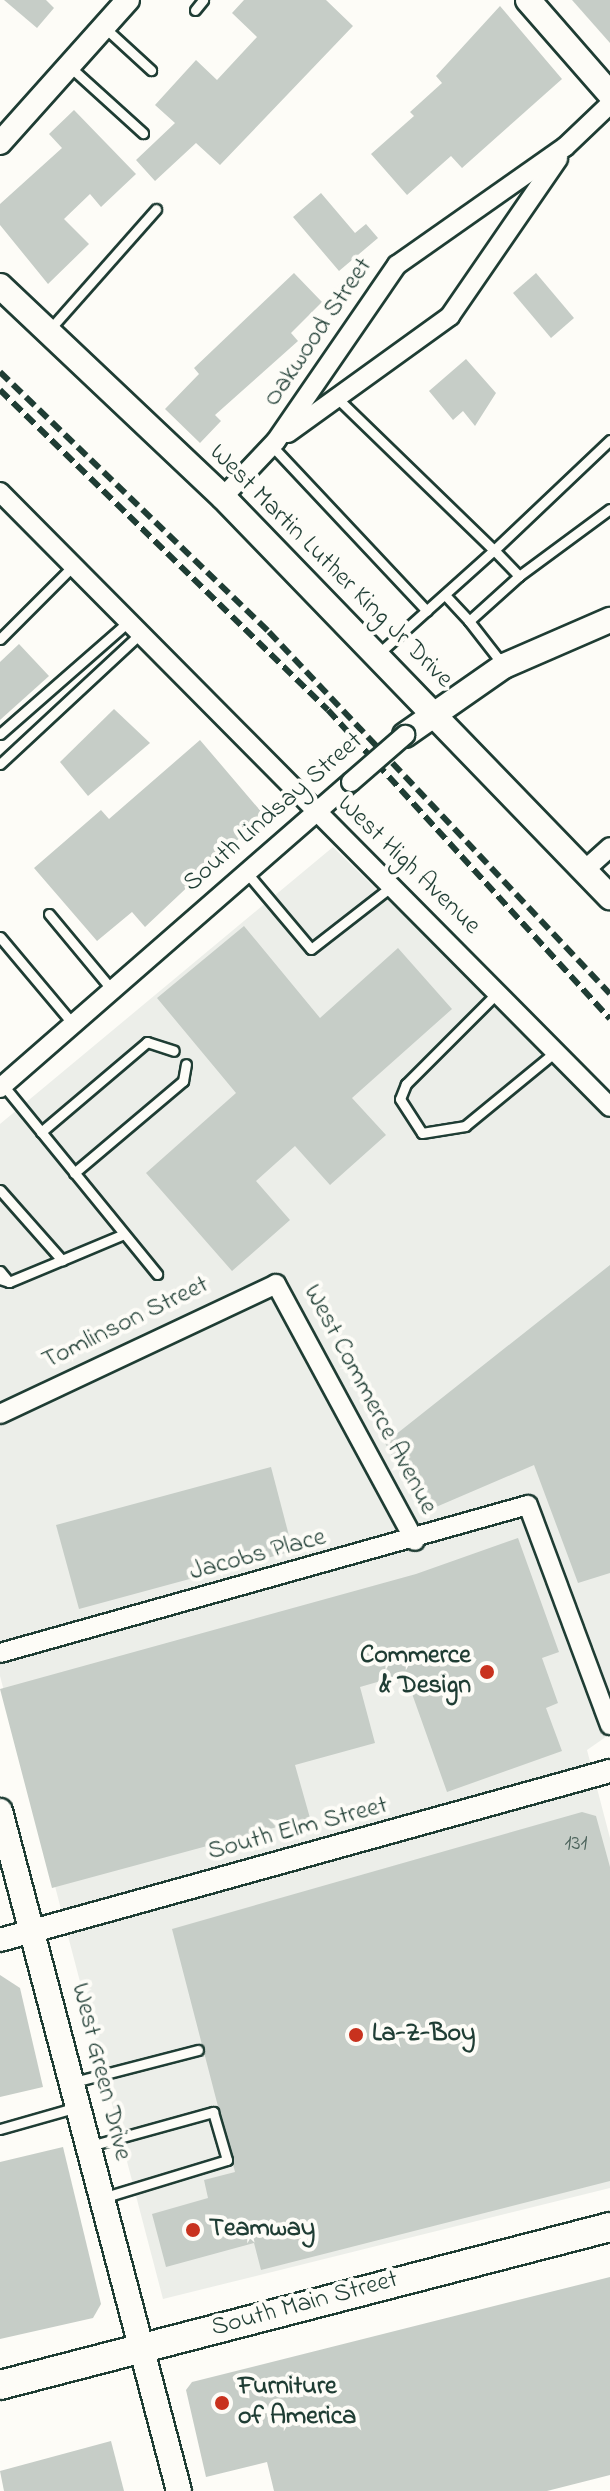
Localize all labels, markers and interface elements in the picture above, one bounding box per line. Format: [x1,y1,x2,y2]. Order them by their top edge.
street label: Oakwood Street [258,253,380,413]
street label: West Martin Luther King Jr Drive [201,438,459,696]
street label: South Lindsay Street [178,726,370,900]
street label: West High Avenue [330,790,486,942]
street label: Tomlinson Street [38,1270,214,1378]
street label: West Commerce Avenue [295,1280,443,1520]
street label: Jacobs Place [187,1523,329,1589]
place label: Commerce & Design [360,1641,471,1702]
marker: Commerce & Design [478,1663,496,1681]
street label: South Elm Street [205,1791,391,1869]
house number: 131 [564,1832,588,1858]
street label: West Green Drive [63,1980,137,2164]
place label: La-Z-Boy [372,2019,475,2051]
marker: La-Z-Boy [347,2026,365,2044]
place label: Teamway [209,2214,315,2246]
marker: Teamway [184,2221,202,2239]
street label: South Main Street [208,2265,402,2345]
place label: Furniture of America [238,2372,356,2434]
marker: Furniture of America [213,2394,231,2412]

